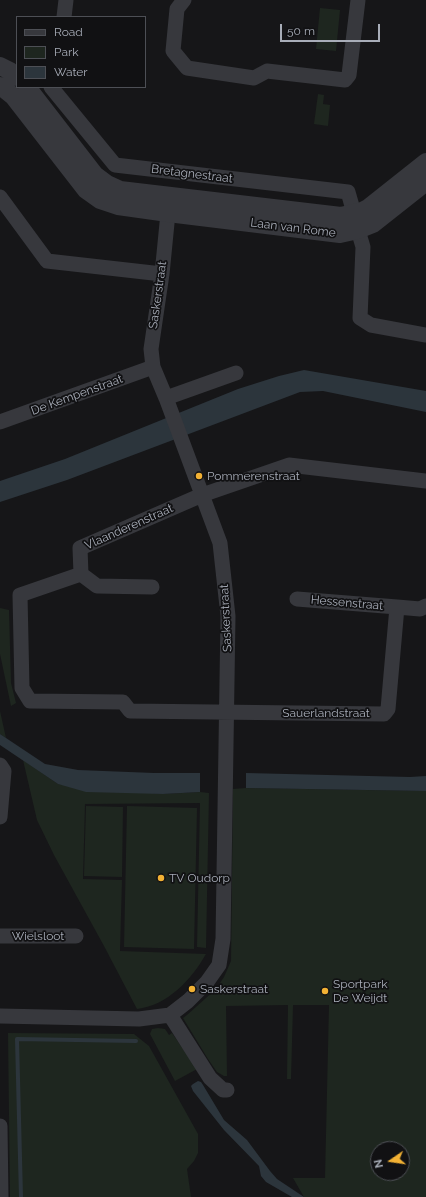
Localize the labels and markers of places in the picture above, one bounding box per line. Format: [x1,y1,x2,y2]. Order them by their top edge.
place label: Pommerenstraat [207,469,300,483]
marker: Pommerenstraat [194,471,204,481]
place label: TV Oudorp [169,871,230,885]
marker: TV Oudorp [156,873,166,883]
place label: Sportpark De Weijdt [333,977,388,1005]
place label: Saskerstraat [200,982,268,996]
marker: Saskerstraat [187,984,197,994]
marker: Sportpark De Weijdt [320,986,330,996]

